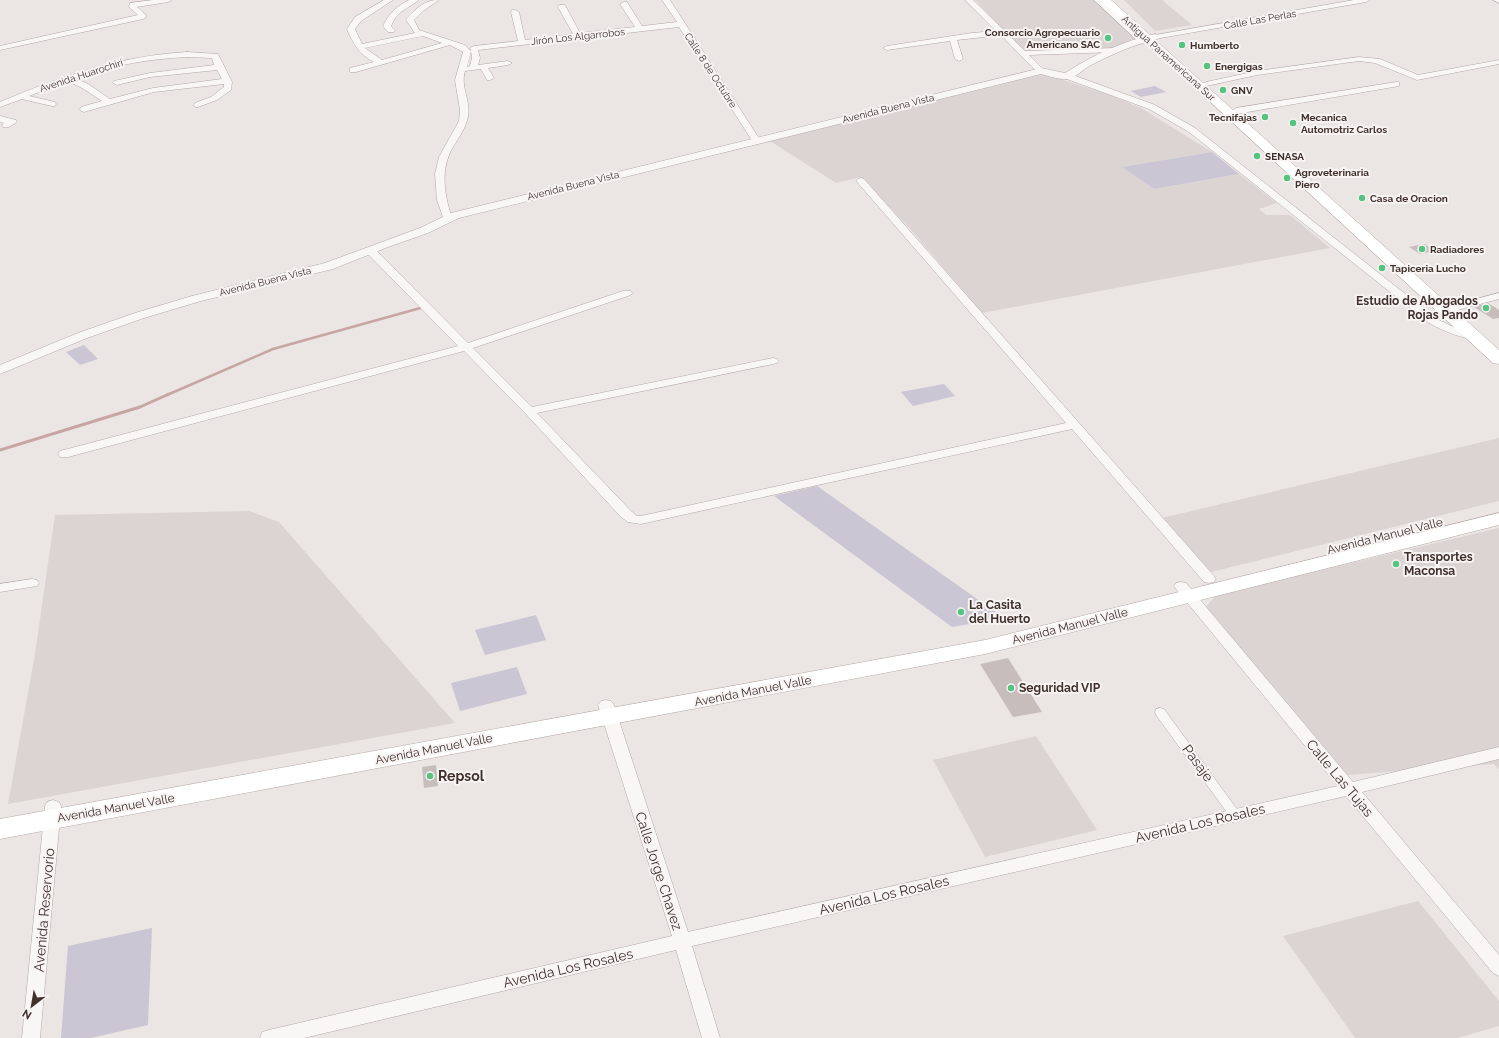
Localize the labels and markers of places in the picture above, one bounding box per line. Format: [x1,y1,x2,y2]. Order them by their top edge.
place label: Consorcio Agropecuario Americano SAC [985,27,1100,50]
marker: Consorcio Agropecuario Americano SAC [1103,33,1113,43]
marker: Humberto [1177,40,1187,50]
place label: Humberto [1190,40,1239,51]
marker: Energigas [1202,61,1212,71]
place label: Energigas [1215,61,1263,72]
marker: GNV [1218,85,1228,95]
place label: GNV [1231,85,1253,96]
place label: Tecnifajas [1209,112,1257,123]
marker: Tecnifajas [1260,112,1270,122]
place label: Mecanica Automotriz Carlos [1301,112,1387,135]
marker: Mecanica Automotriz Carlos [1288,118,1298,128]
marker: SENASA [1252,151,1262,161]
place label: SENASA [1265,151,1304,162]
place label: Agroveterinaria Piero [1295,167,1369,190]
marker: Agroveterinaria Piero [1282,173,1292,183]
marker: Casa de Oracion [1357,193,1367,203]
place label: Casa de Oracion [1370,193,1448,204]
marker: Radiadores [1417,244,1427,254]
place label: Radiadores [1430,244,1484,255]
marker: Tapiceria Lucho [1377,263,1387,273]
place label: Tapiceria Lucho [1390,263,1466,274]
place label: Estudio de Abogados Rojas Pando [1356,294,1478,322]
marker: Estudio de Abogados Rojas Pando [1481,303,1491,313]
place label: Transportes Maconsa [1404,550,1473,578]
marker: Transportes Maconsa [1391,559,1401,569]
place label: La Casita del Huerto [969,598,1030,626]
marker: La Casita del Huerto [956,607,966,617]
place label: Seguridad VIP [1019,681,1101,695]
marker: Seguridad VIP [1006,683,1016,693]
place label: Repsol [438,768,485,784]
marker: Repsol [425,771,435,781]

